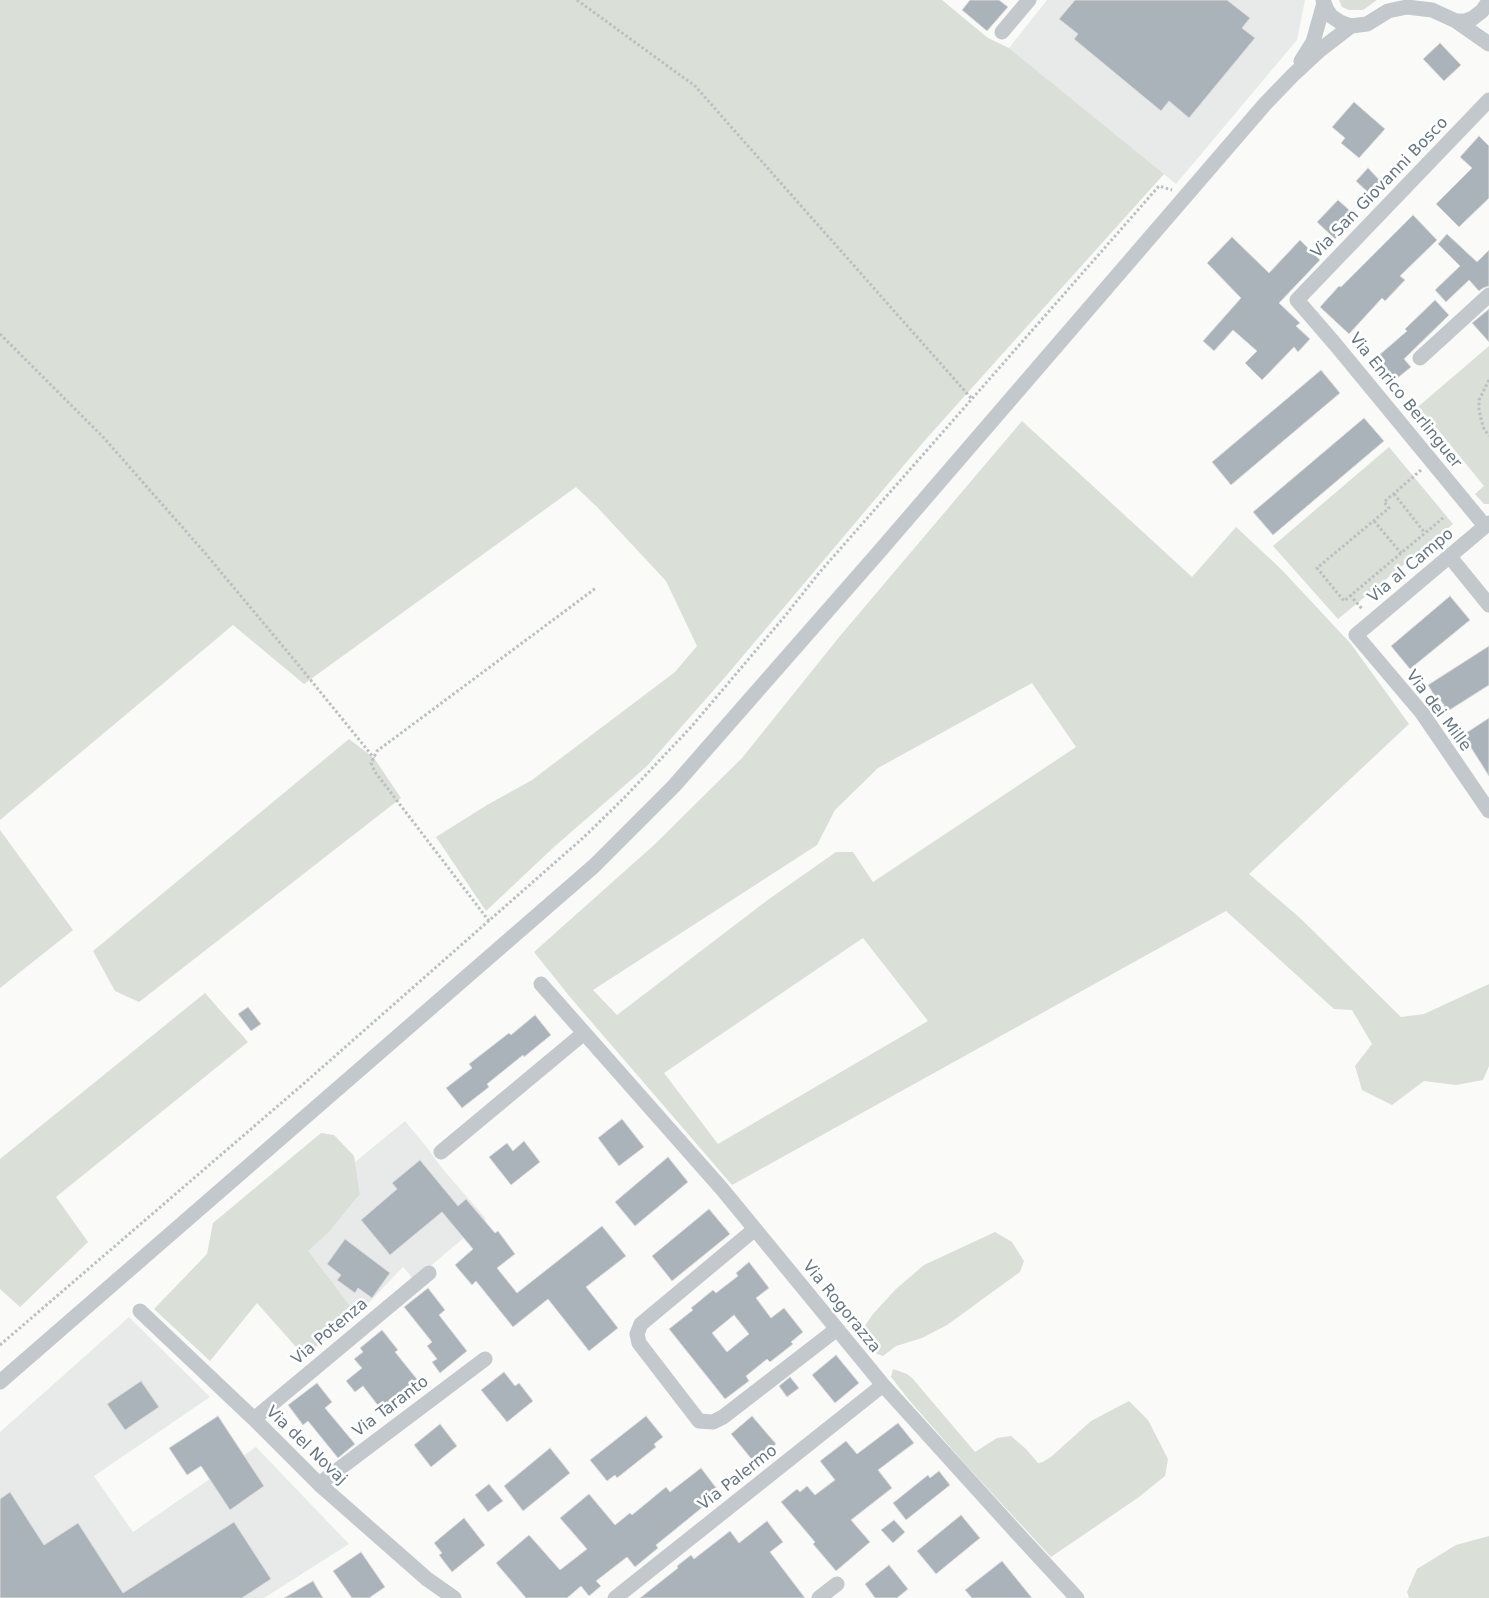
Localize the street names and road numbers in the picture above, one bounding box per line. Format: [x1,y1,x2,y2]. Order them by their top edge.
street label: Via San Giovanni Bosco [1308,114,1452,262]
street label: Via Enrico Berlinguer [1345,330,1465,472]
street label: Via al Campo [1364,525,1458,607]
street label: Via dei Mille [1401,667,1475,755]
street label: Via Rogorazza [798,1257,884,1357]
street label: Via Potenza [288,1295,372,1369]
street label: Via Taranto [350,1372,432,1442]
street label: Via del Novaj [262,1403,350,1489]
street label: Via Palermo [695,1441,781,1515]

